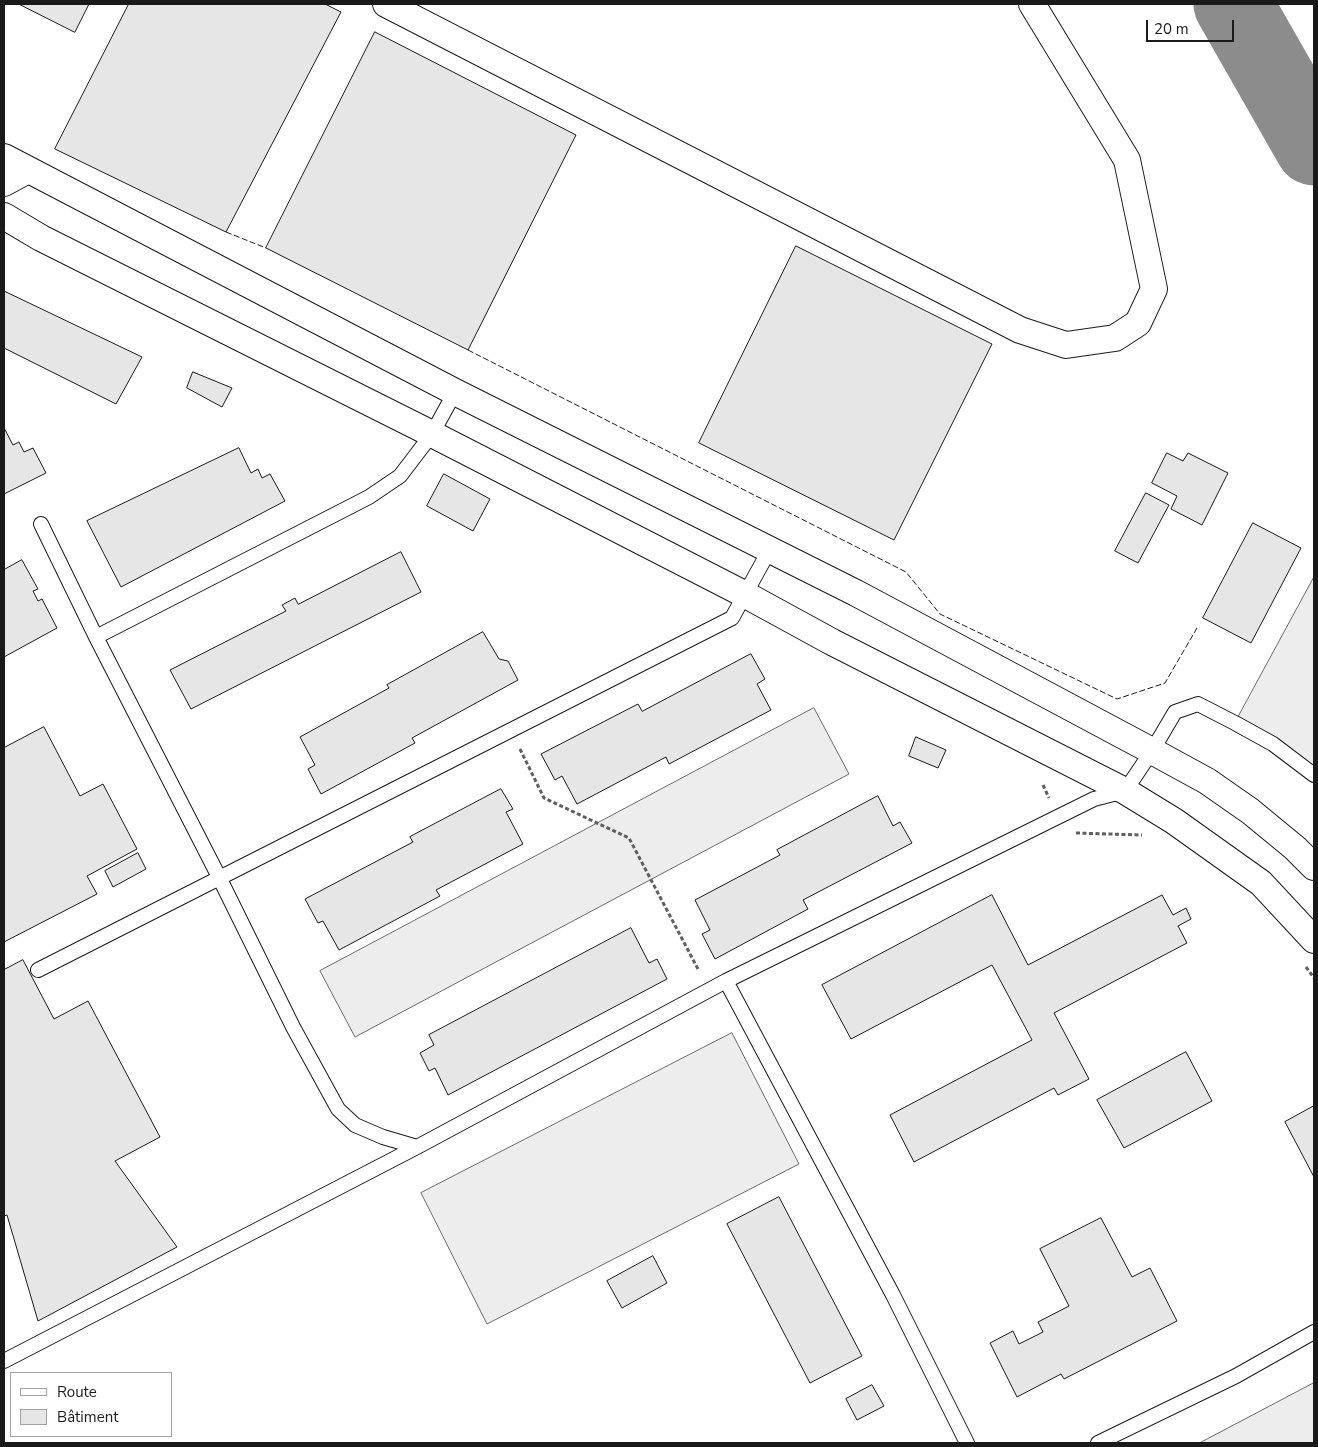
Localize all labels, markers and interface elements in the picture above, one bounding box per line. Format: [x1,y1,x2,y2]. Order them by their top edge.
scale bar [1148,10,1236,42]
text: 20 m [1154,19,1189,39]
legend [10,1372,172,1437]
text: Route [57,1382,97,1402]
text: Bâtiment [57,1407,118,1427]

